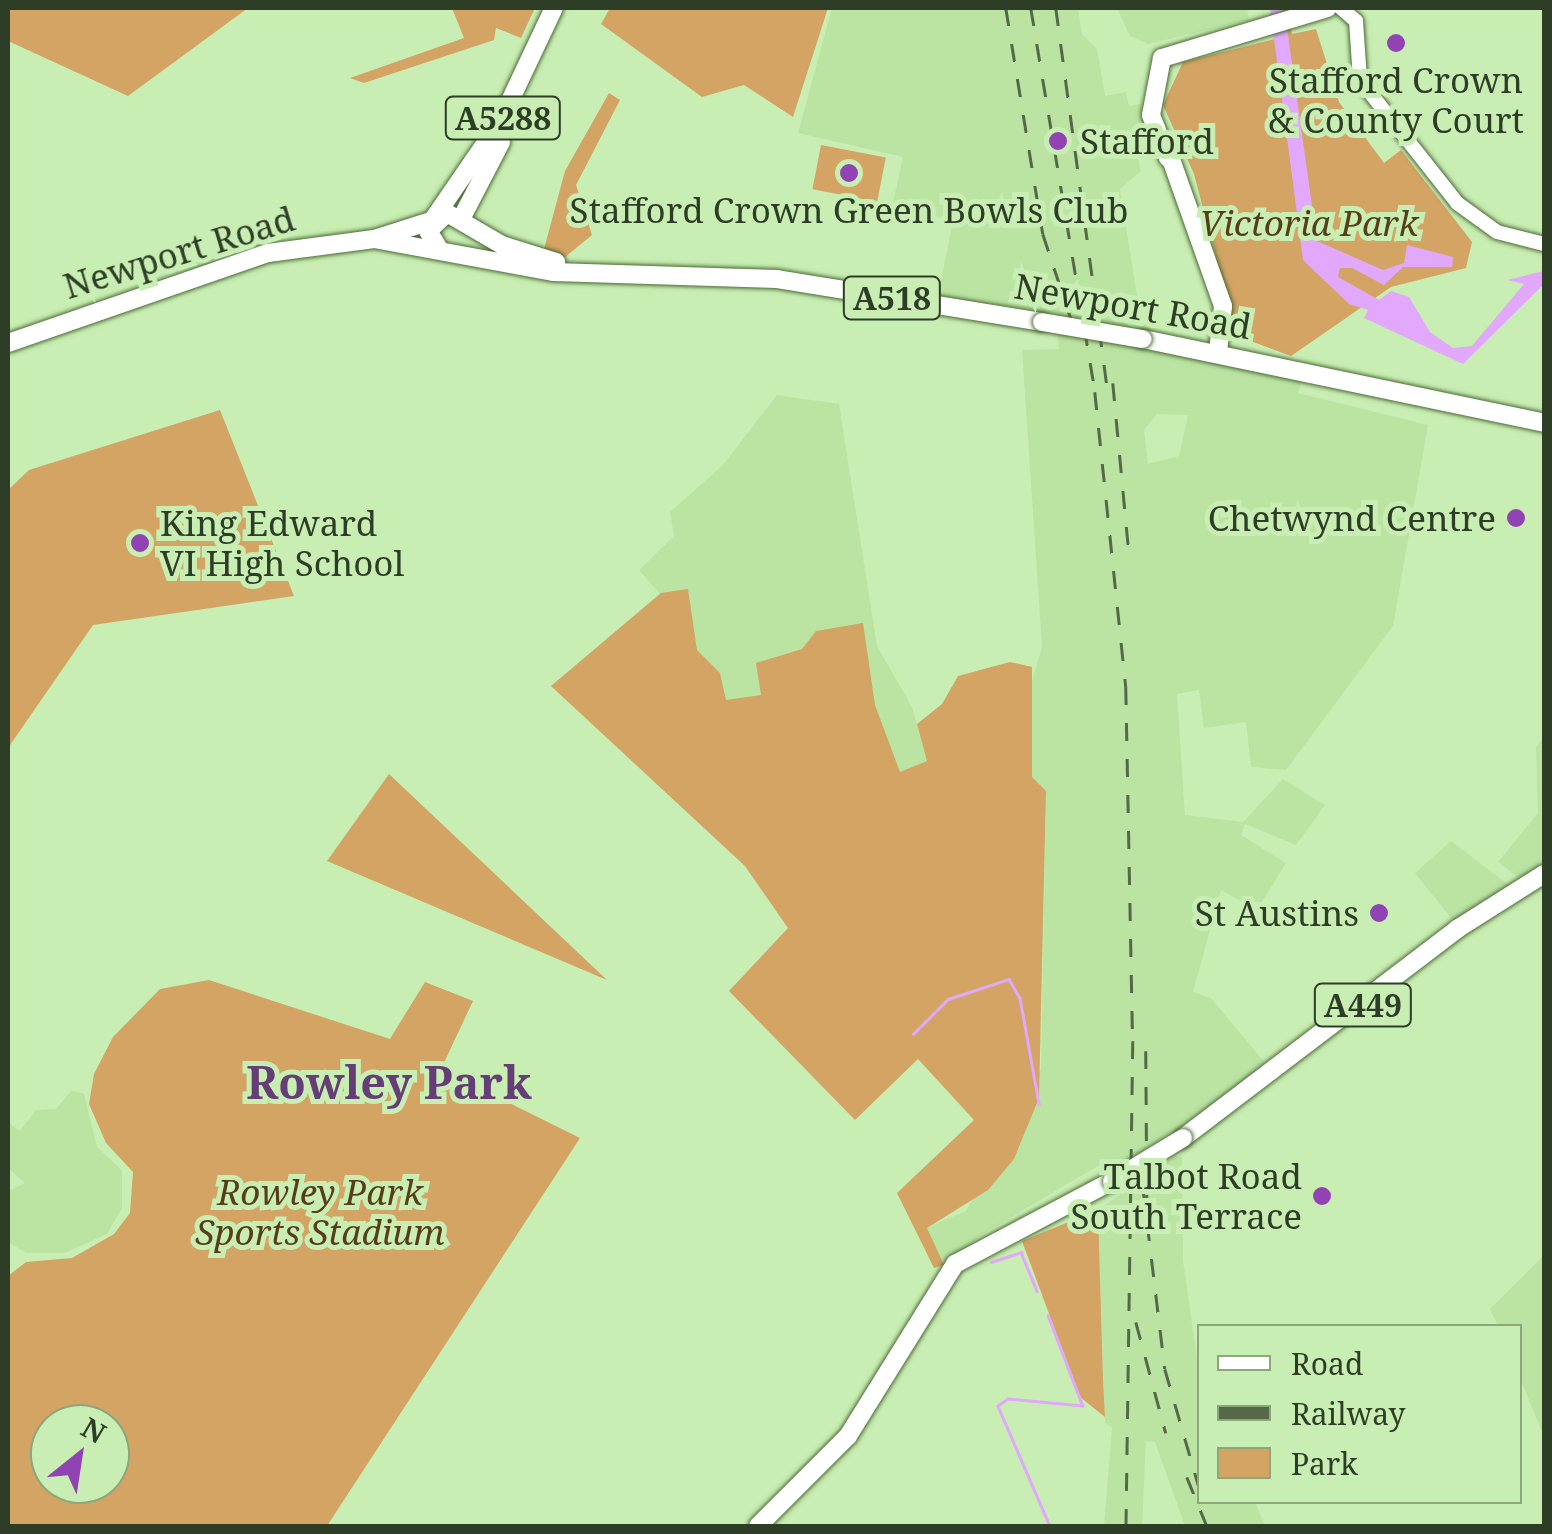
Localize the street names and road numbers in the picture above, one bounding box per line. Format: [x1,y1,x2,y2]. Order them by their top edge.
road number: A5288 [443,91,563,145]
street label: Newport Road [58,197,300,307]
street label: Newport Road [1011,265,1255,347]
road number: A518 [842,271,942,325]
road number: A449 [1313,978,1413,1032]

